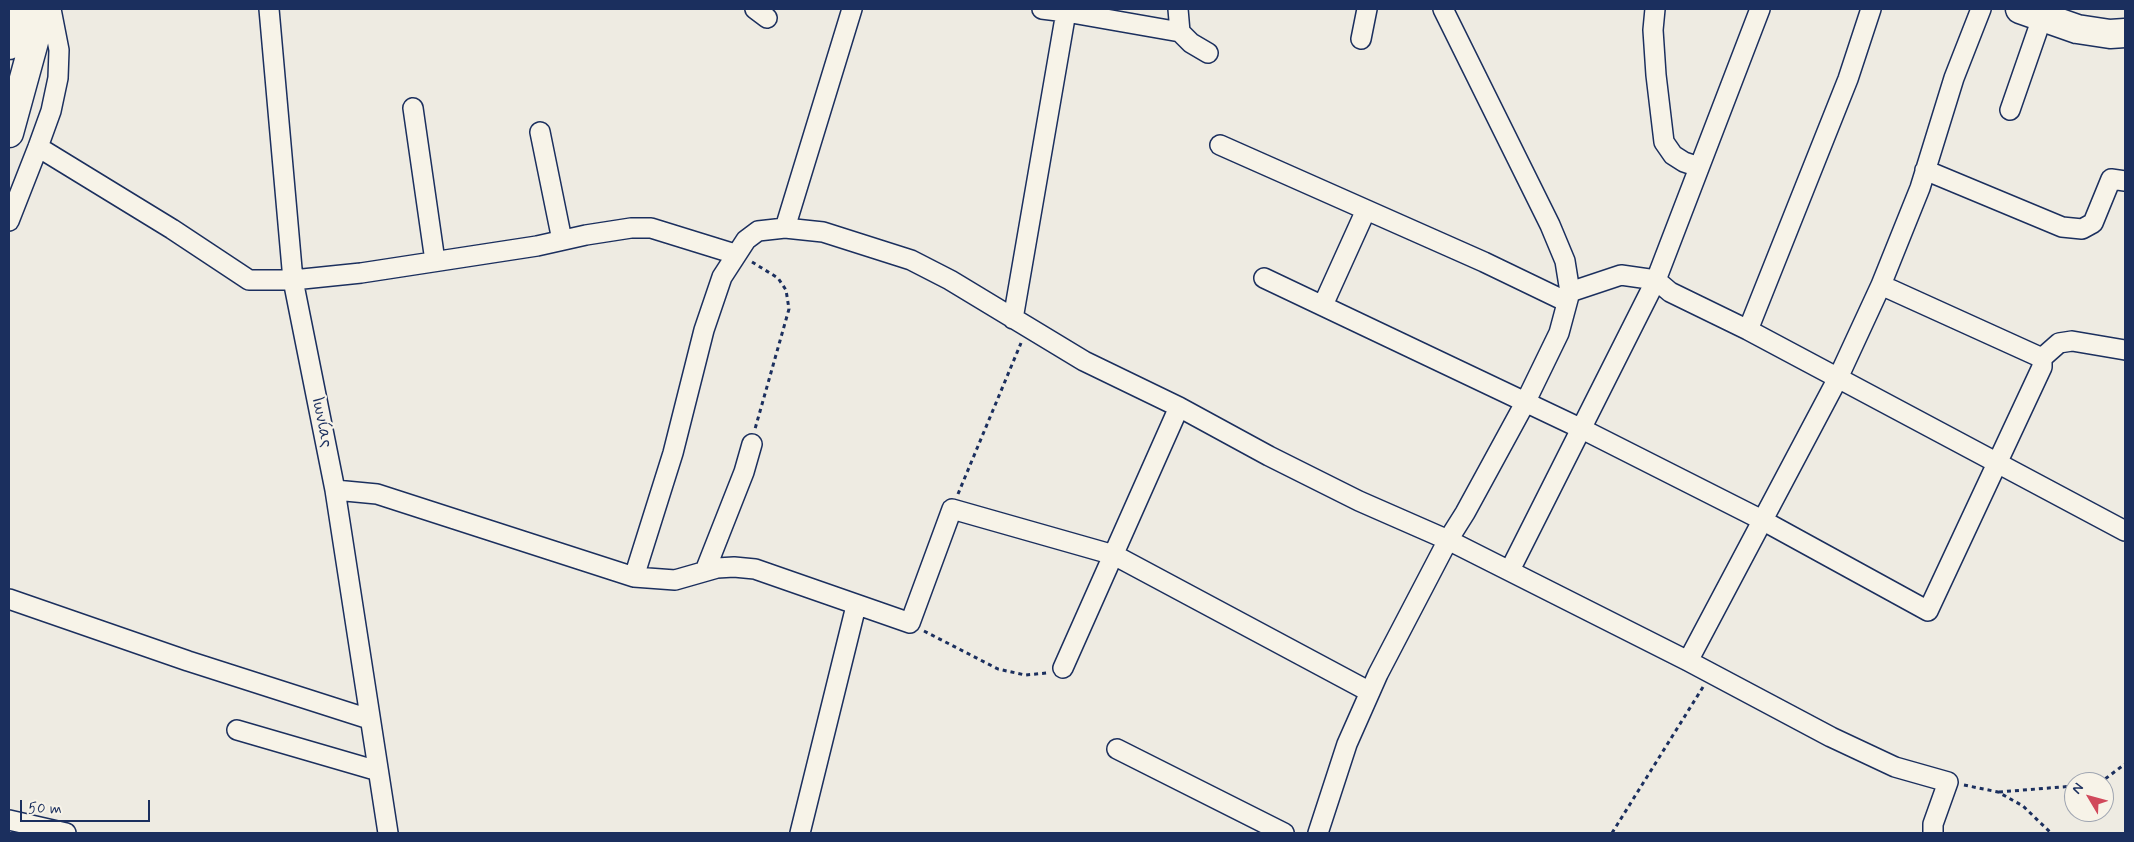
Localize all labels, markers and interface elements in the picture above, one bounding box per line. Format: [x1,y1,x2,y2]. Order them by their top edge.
street label: Ιωνίας [305,394,337,450]
north arrow [2064,772,2114,822]
text: N [2068,779,2088,798]
scale bar [22,790,152,822]
text: 50 m [28,799,62,819]

